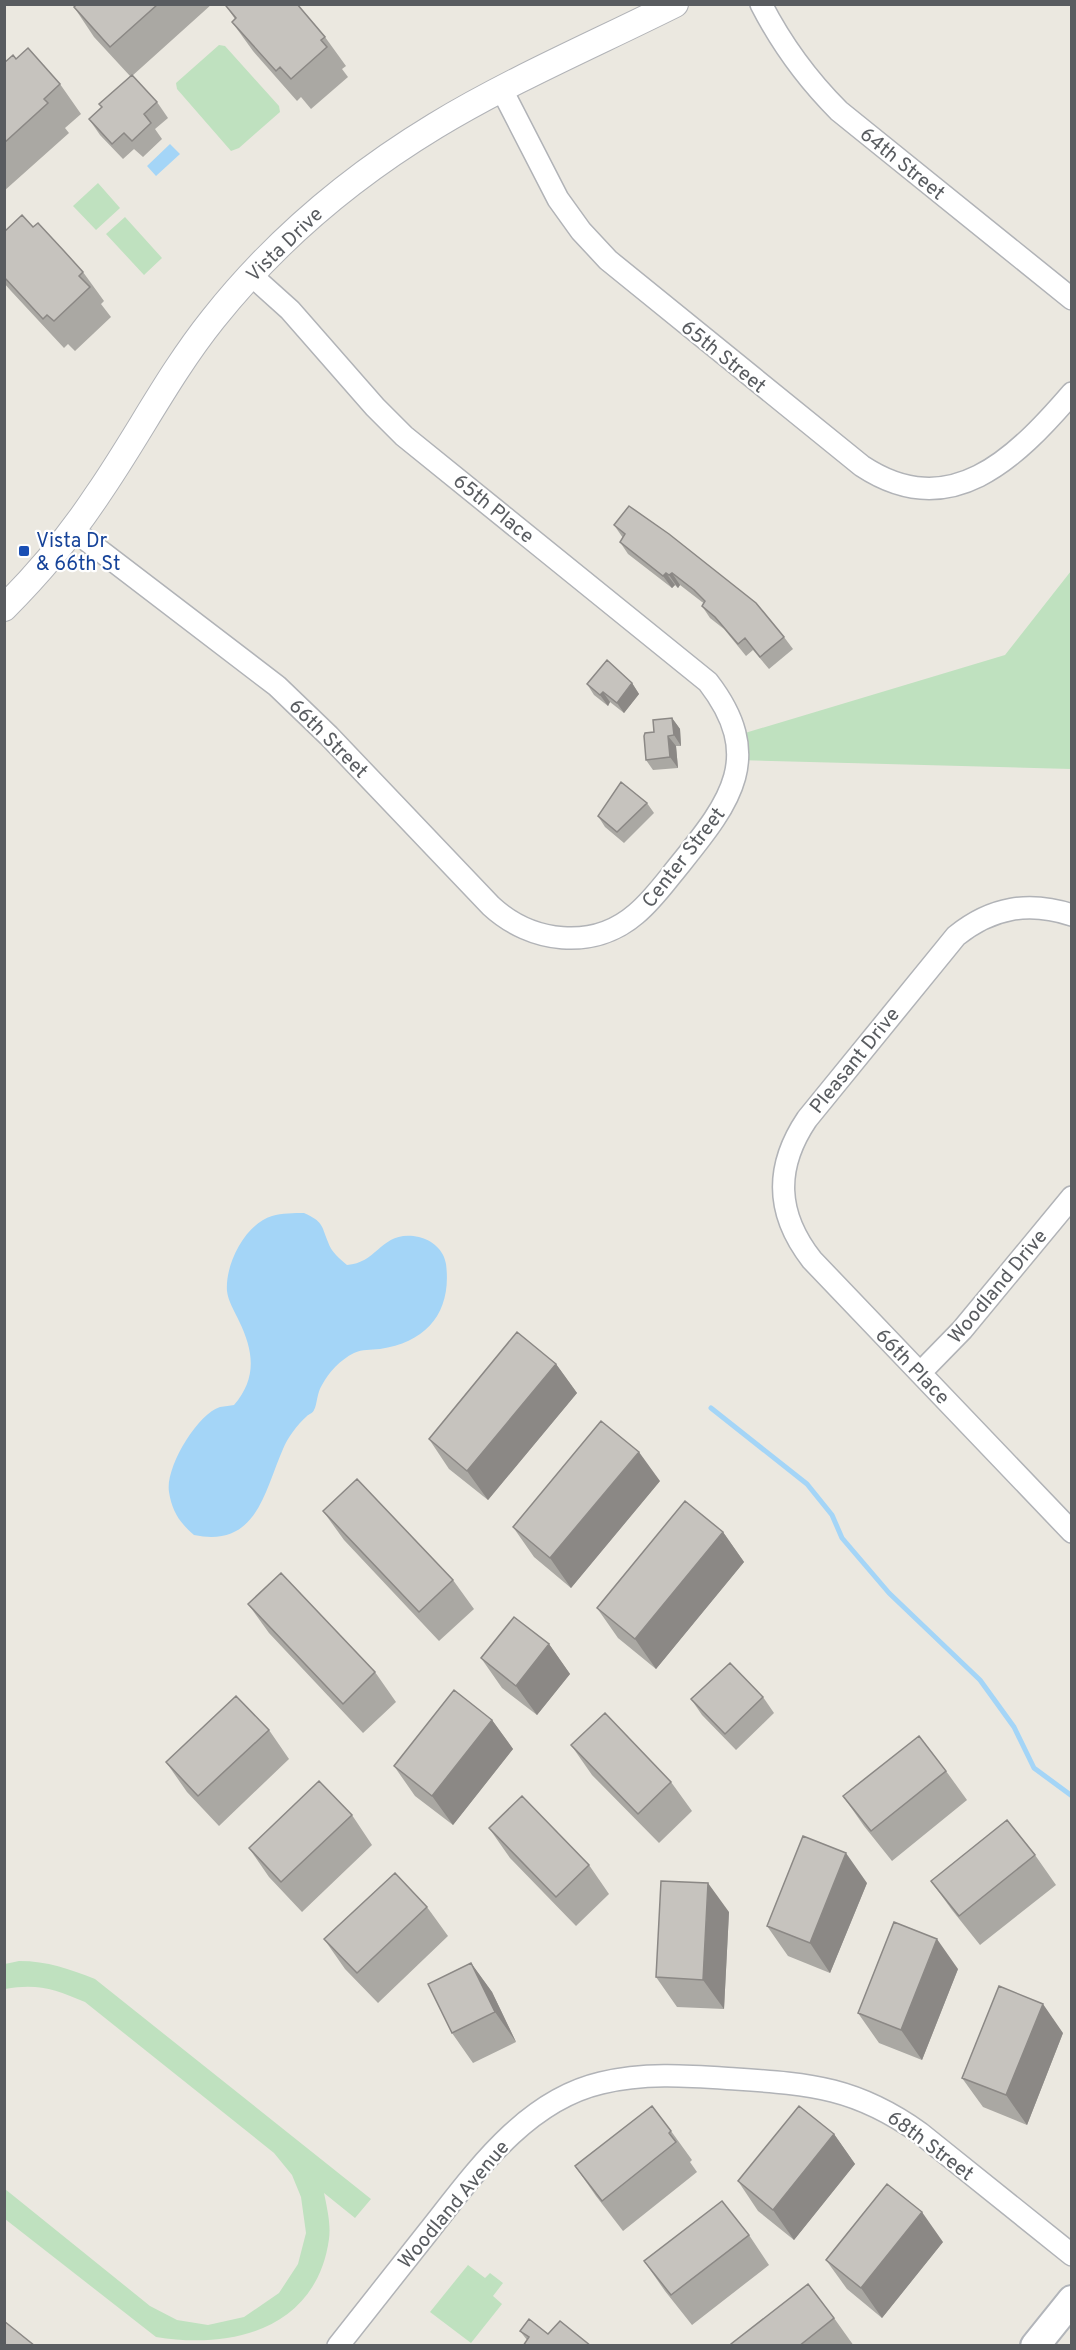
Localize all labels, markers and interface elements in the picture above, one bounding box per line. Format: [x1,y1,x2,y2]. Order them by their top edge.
street label: 64th Street [854,122,950,207]
street label: Vista Drive [241,202,329,289]
street label: 65th Street [675,315,771,400]
street label: 65th Place [447,469,539,550]
place label: Vista Dr & 66th St [36,529,121,578]
marker: Vista Dr & 66th St [17,544,31,558]
street label: 66th Street [282,694,373,785]
street label: Center Street [637,803,732,914]
street label: Pleasant Drive [805,1003,906,1120]
street label: Woodland Drive [943,1225,1054,1350]
street label: 66th Place [869,1324,954,1411]
street label: 68th Street [881,2106,978,2188]
street label: Woodland Avenue [393,2136,516,2275]

